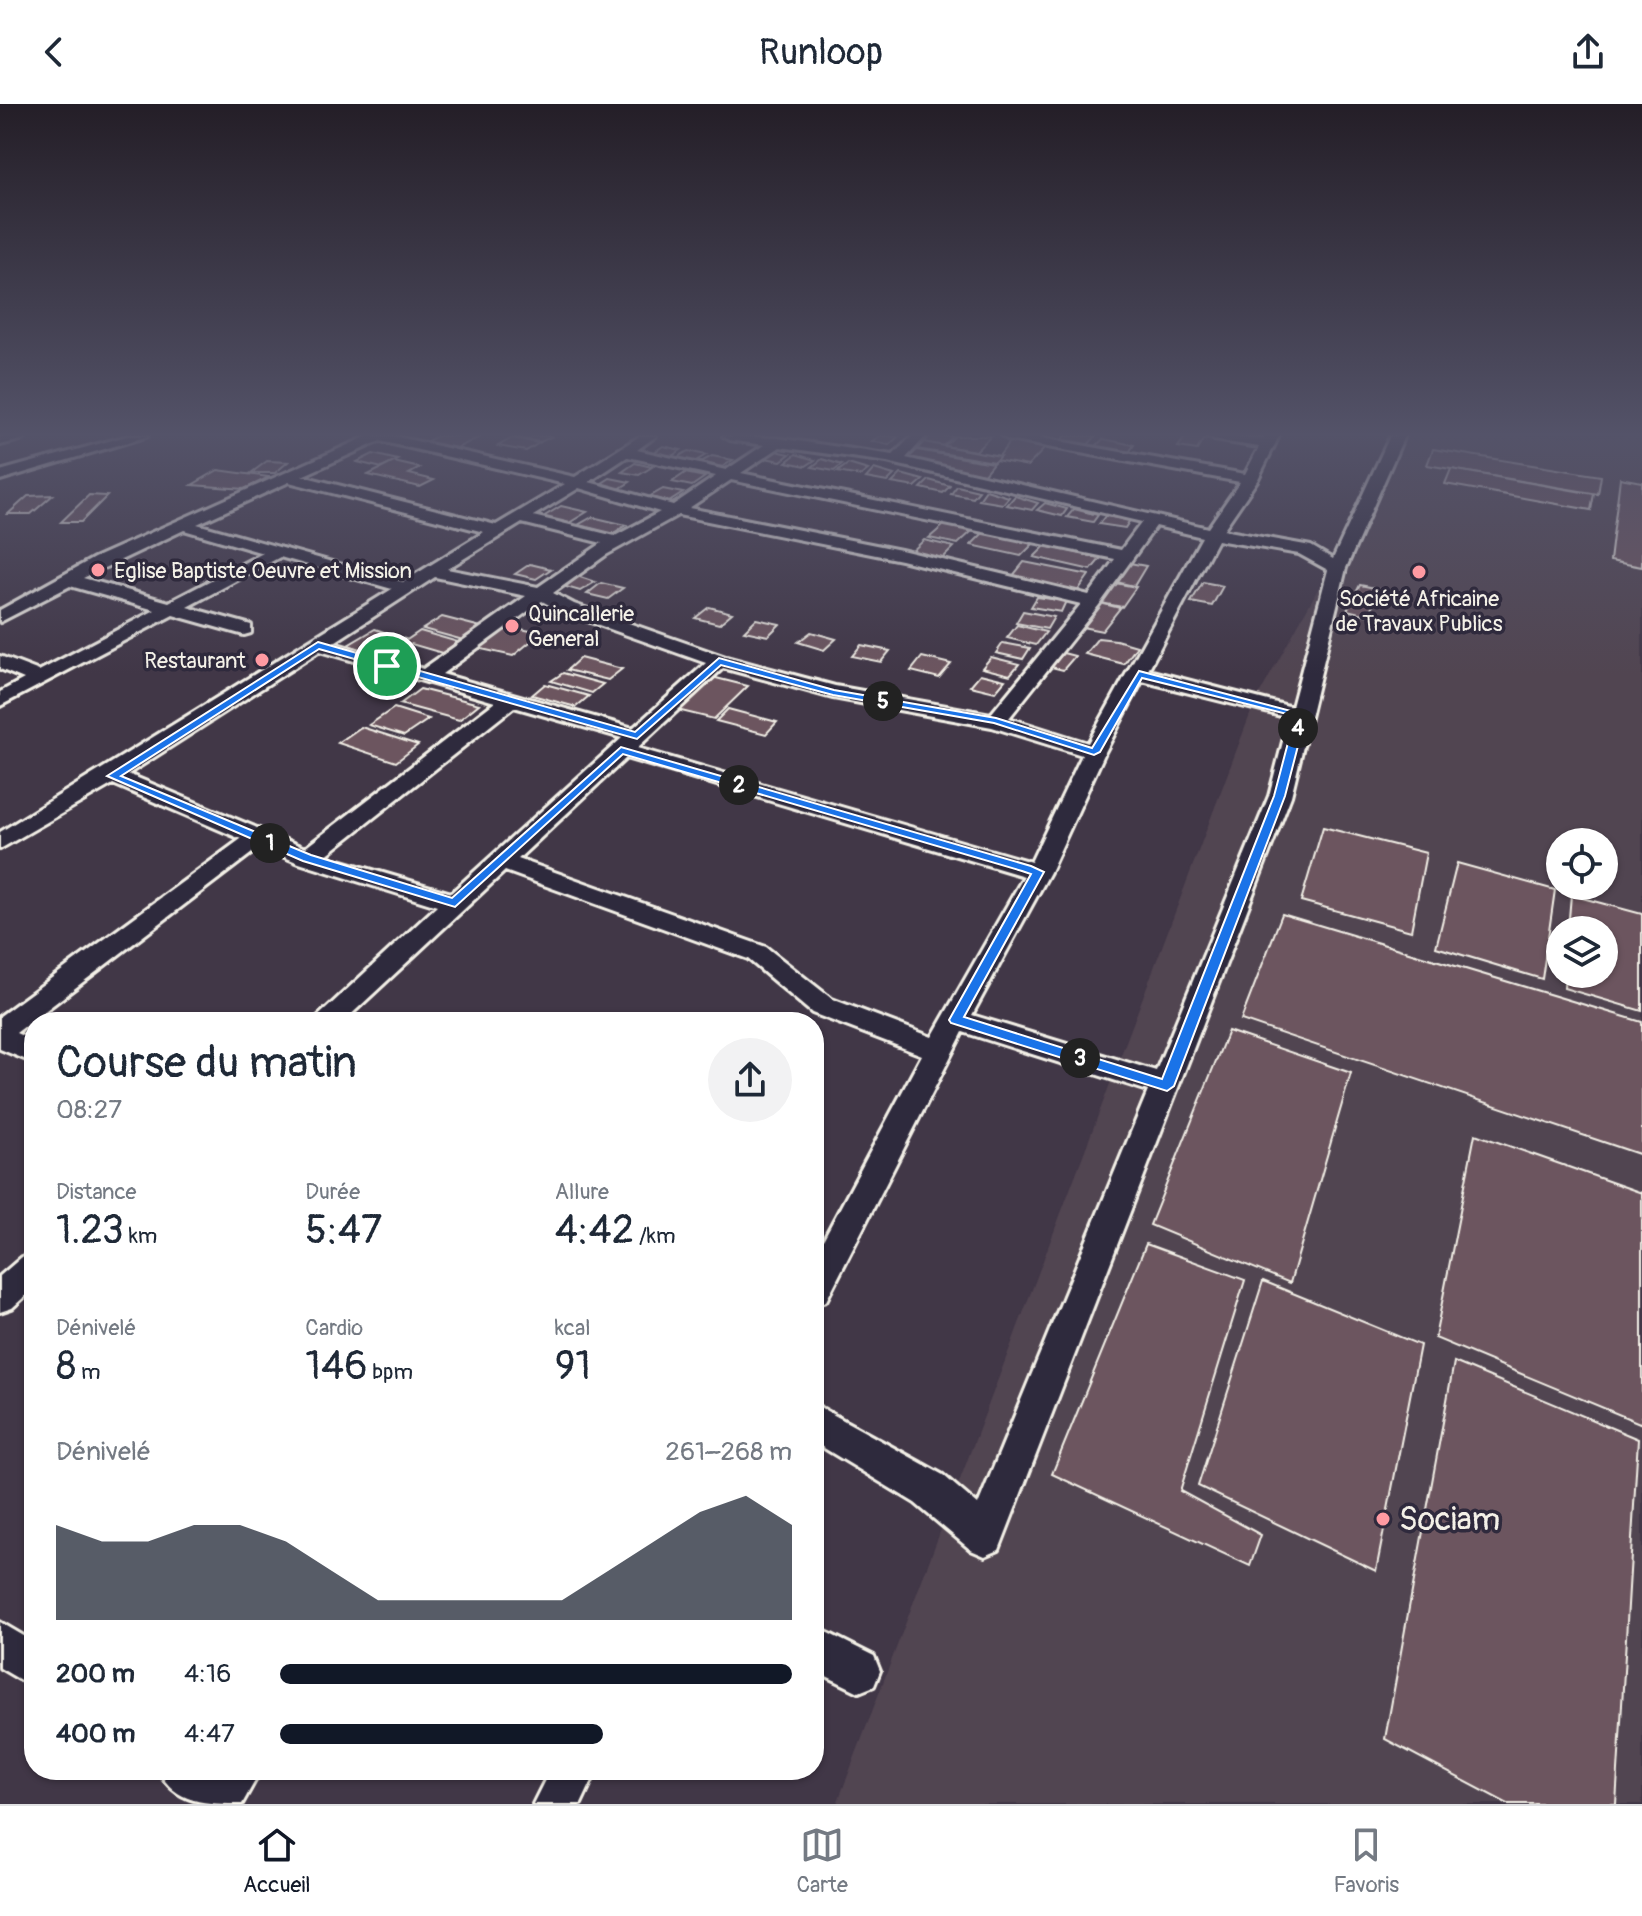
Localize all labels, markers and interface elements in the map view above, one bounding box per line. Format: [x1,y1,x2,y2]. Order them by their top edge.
icon: back [32,30,76,74]
text: Runloop [759,30,883,75]
icon: share [1566,30,1610,74]
place label: Eglise Baptiste Oeuvre et Mission [114,557,412,585]
marker: Eglise Baptiste Oeuvre et Mission [89,561,107,579]
marker: Société Africaine de Travaux Publics [1410,563,1428,581]
place label: Société Africaine de Travaux Publics [1336,585,1503,638]
place label: Quincallerie General [528,600,634,653]
marker: Quincallerie General [503,617,521,635]
pin [353,632,421,700]
icon: arrive [365,644,409,688]
place label: Restaurant [144,647,246,675]
marker: Restaurant [253,651,271,669]
pin: 5 [863,681,903,721]
text: 5 [877,687,889,715]
pin: 4 [1278,708,1318,748]
text: 4 [1292,714,1304,742]
pin: 2 [719,765,759,805]
text: 2 [733,771,745,799]
pin: 1 [250,823,290,863]
map controls [1546,828,1618,988]
button: locate [1546,828,1618,900]
text: 1 [266,829,274,857]
button: layers [1546,916,1618,988]
text: Course du matin [56,1036,357,1091]
button: share [708,1038,792,1122]
pin: 3 [1060,1038,1100,1078]
text: 3 [1074,1044,1086,1072]
text: 08:27 [56,1094,122,1126]
text: Distance [56,1178,136,1206]
text: Durée [305,1178,360,1206]
text: Allure [555,1178,609,1206]
text: 1.23 [56,1206,124,1255]
text: 5:47 [305,1206,382,1255]
text: 4:42 [555,1206,634,1255]
text: km [124,1222,157,1250]
text: /km [634,1222,676,1250]
text: Dénivelé [56,1314,136,1342]
text: Cardio [305,1314,363,1342]
text: kcal [555,1314,590,1342]
text: 8 [56,1342,76,1391]
text: 146 [305,1342,367,1391]
text: 91 [555,1342,591,1391]
text: m [76,1358,100,1386]
text: bpm [367,1358,413,1386]
text: Dénivelé [56,1436,151,1468]
text: 261–268 m [665,1436,792,1468]
place label: Sociam [1399,1500,1500,1540]
marker: Sociam [1374,1510,1392,1528]
text: 200 m [56,1658,135,1690]
text: 4:16 [184,1658,231,1690]
text: 400 m [56,1718,135,1750]
text: 4:47 [184,1718,235,1750]
tab: Accueil [243,1823,311,1899]
tab: Carte [796,1823,848,1899]
tab: Favoris [1334,1823,1399,1899]

